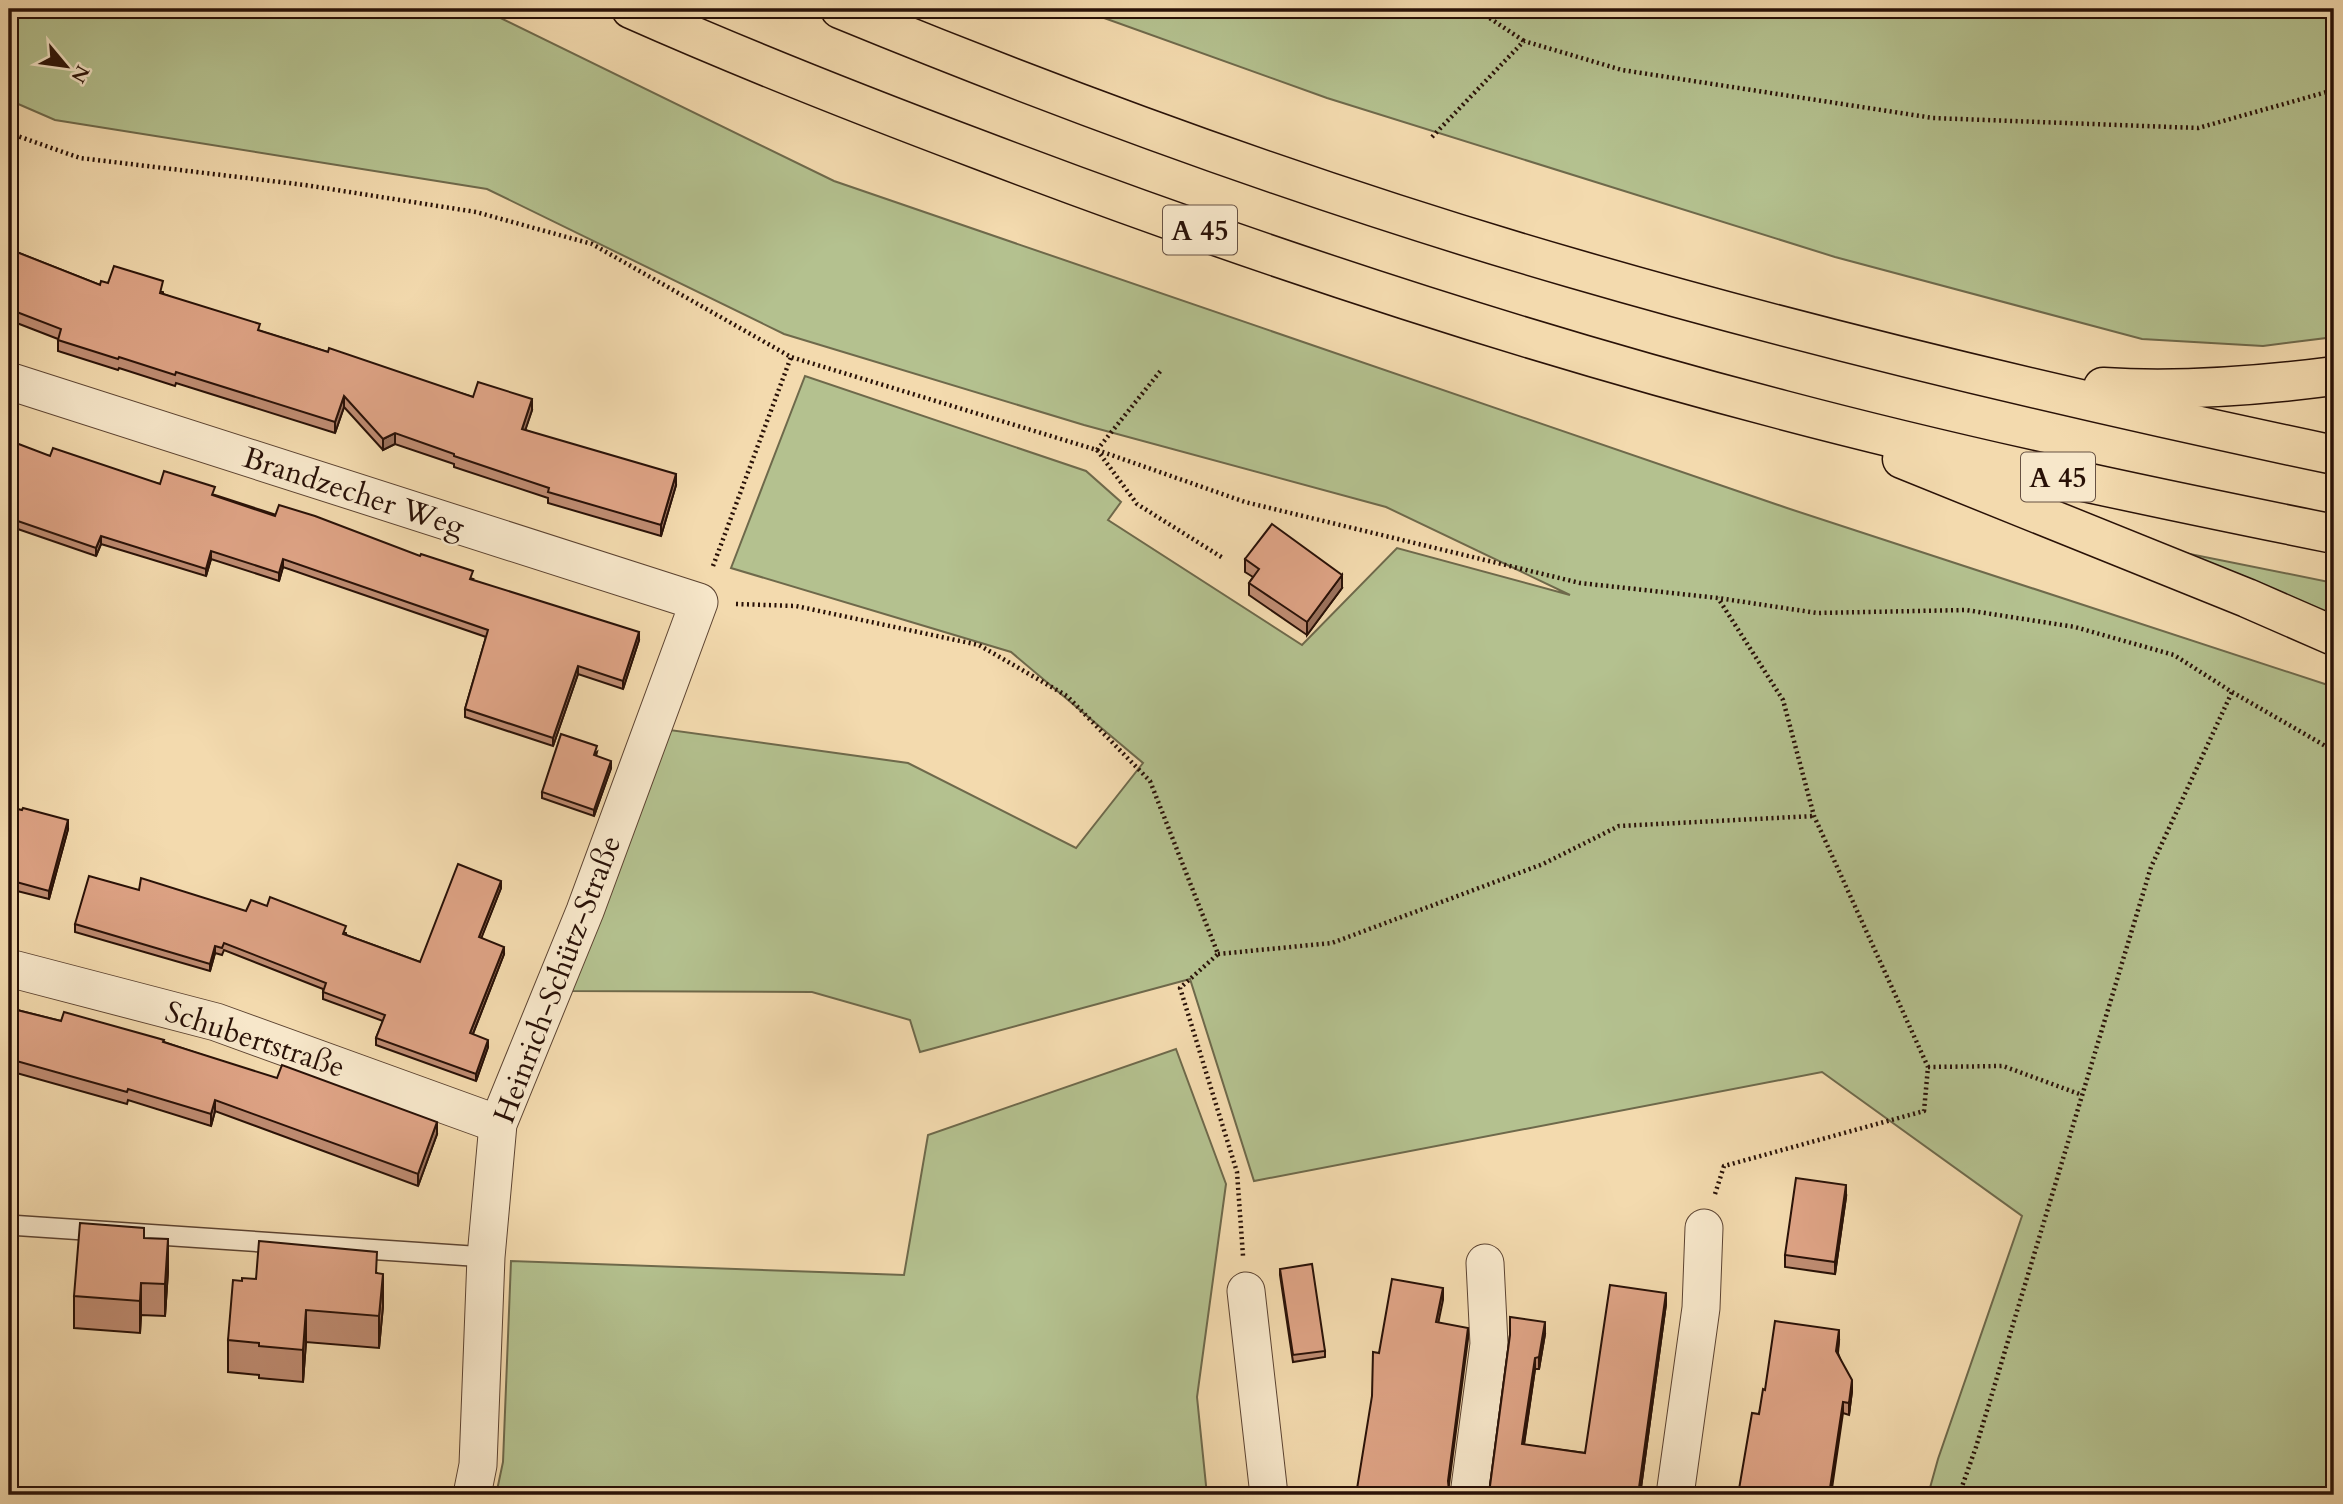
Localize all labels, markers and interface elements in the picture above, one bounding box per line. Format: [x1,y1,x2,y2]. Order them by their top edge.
north arrow [32,32,102,102]
text: N [64,60,95,88]
road number: A 45 [1163,205,1237,254]
street label: Brandzecher Weg [238,437,470,548]
road number: A 45 [2021,452,2095,502]
street label: Heinrich-Schütz-Straße [484,830,631,1129]
street label: Schubertstraße [160,991,350,1088]

